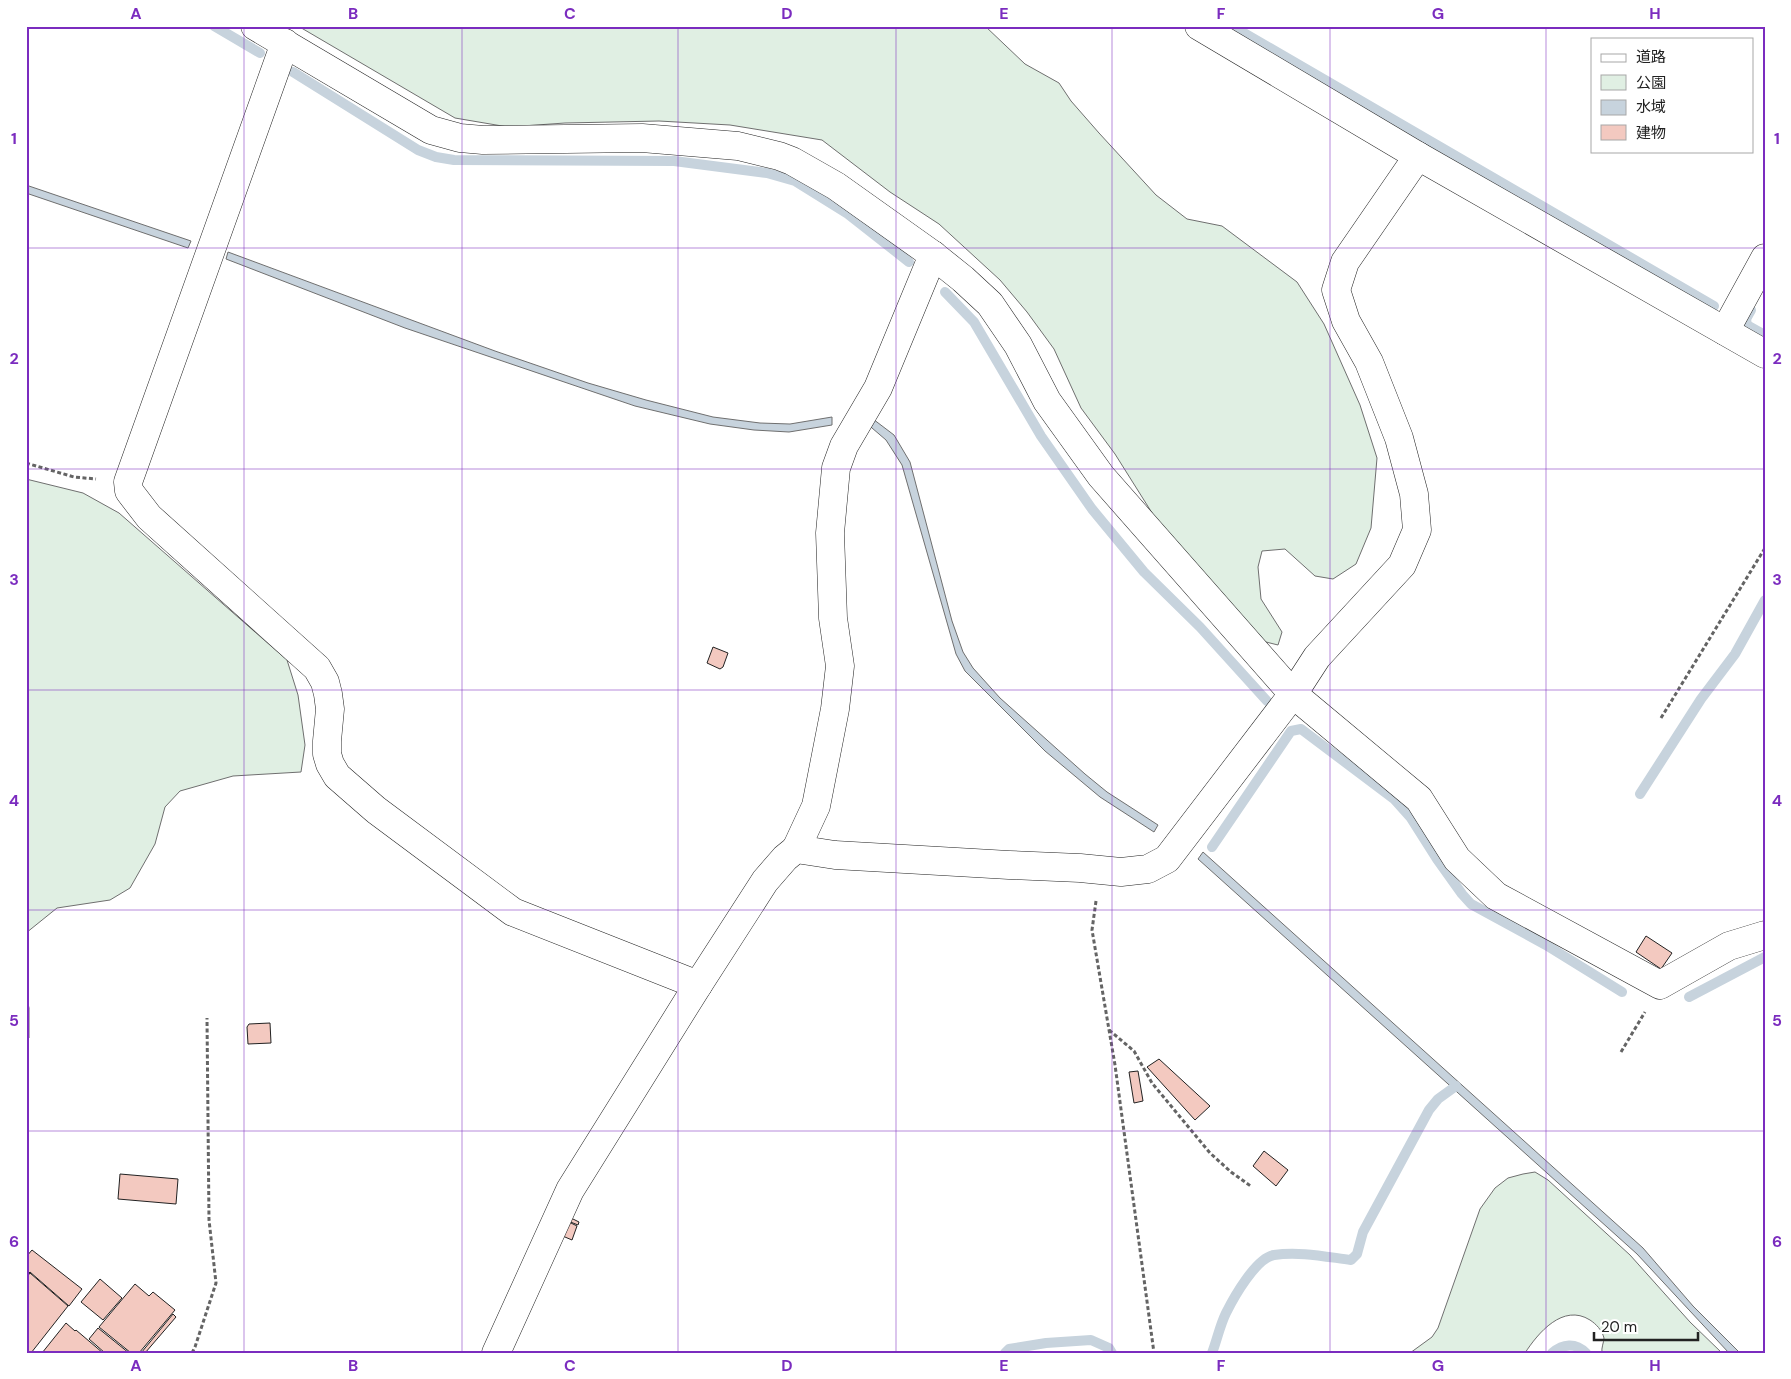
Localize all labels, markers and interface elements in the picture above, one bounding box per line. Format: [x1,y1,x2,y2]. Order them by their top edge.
text: A [130,3,142,24]
text: B [348,3,358,24]
text: C [564,3,576,24]
text: D [781,3,793,24]
text: E [999,3,1009,24]
text: F [1217,3,1226,24]
text: G [1432,3,1444,24]
text: H [1649,3,1661,24]
legend [1591,38,1754,152]
text: 道路 [1636,47,1666,67]
text: 公園 [1636,73,1666,93]
text: 水域 [1636,97,1666,117]
text: 建物 [1636,123,1666,143]
text: 1 [11,128,17,149]
text: 1 [1774,128,1780,149]
text: 2 [9,348,19,369]
text: 2 [1772,348,1782,369]
text: 3 [9,569,19,590]
text: 3 [1772,569,1782,590]
text: 4 [9,790,19,811]
text: 4 [1772,790,1782,811]
text: 5 [9,1010,19,1031]
text: 5 [1772,1010,1782,1031]
text: 6 [9,1231,19,1252]
text: 6 [1772,1231,1782,1252]
scale bar [1594,1309,1697,1341]
text: 20 m [1601,1317,1637,1337]
text: A [130,1355,142,1376]
text: B [348,1355,358,1376]
text: C [564,1355,576,1376]
text: D [781,1355,793,1376]
text: E [999,1355,1009,1376]
text: F [1217,1355,1226,1376]
text: G [1432,1355,1444,1376]
text: H [1649,1355,1661,1376]

